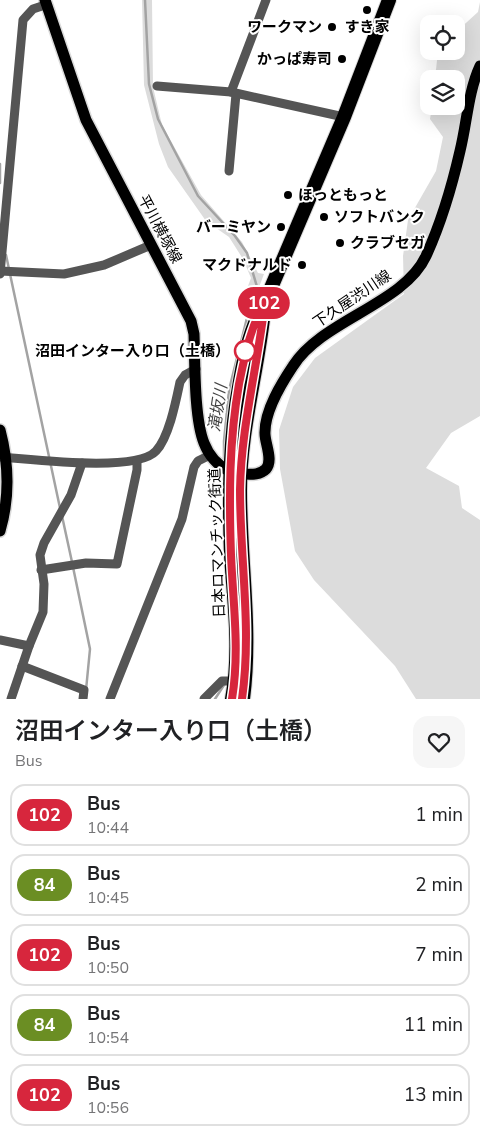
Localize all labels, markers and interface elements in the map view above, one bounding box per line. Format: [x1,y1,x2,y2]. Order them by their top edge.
marker: すき家 [361,4,373,16]
map controls [420,15,465,115]
button: locate [420,15,465,60]
place label: ワークマン [247,17,322,37]
place label: すき家 [344,17,390,37]
marker: ワークマン [326,21,338,33]
place label: かっぱ寿司 [257,49,332,69]
marker: かっぱ寿司 [336,53,348,65]
button: layers [420,70,465,115]
place label: ほっともっと [298,185,388,205]
marker: ほっともっと [282,189,294,201]
street label: 平川横塚線 [134,191,186,267]
place label: ソフトバンク [334,207,425,227]
marker: ソフトバンク [318,211,330,223]
place label: バーミヤン [196,217,271,237]
marker: バーミヤン [275,221,287,233]
place label: クラブセガ [350,233,425,253]
marker: クラブセガ [334,237,346,249]
place label: マクドナルド [202,255,292,275]
marker: マクドナルド [296,259,308,271]
street label: 下久屋渋川線 [309,266,395,332]
line badge: 102 [235,287,293,319]
text: 102 [248,291,280,315]
marker: 沼田インター入り口（土橋） [234,340,256,362]
place label: 沼田インター入り口（土橋） [35,341,230,361]
water label: 滝坂川 [203,381,233,433]
street label: 日本ロマンチック街道 [204,468,230,618]
text: 沼田インター入り口（土橋） [15,715,327,747]
button: heart [413,716,465,768]
text: Bus [15,750,43,772]
text: Bus [87,791,120,817]
text: 1 min [415,802,463,828]
text: 102 [28,803,61,827]
text: 10:44 [87,817,129,839]
text: Bus [87,861,120,887]
text: 2 min [415,872,463,898]
text: 84 [34,873,55,897]
text: 10:45 [87,887,129,909]
text: Bus [87,931,120,957]
text: 7 min [415,942,463,968]
text: 102 [28,943,61,967]
text: 10:50 [87,957,129,979]
text: Bus [87,1001,120,1027]
text: 11 min [404,1012,463,1038]
text: 84 [34,1013,55,1037]
text: 10:54 [87,1027,129,1049]
text: Bus [87,1071,120,1097]
text: 13 min [404,1082,463,1108]
text: 102 [28,1083,61,1107]
text: 10:56 [87,1097,129,1119]

